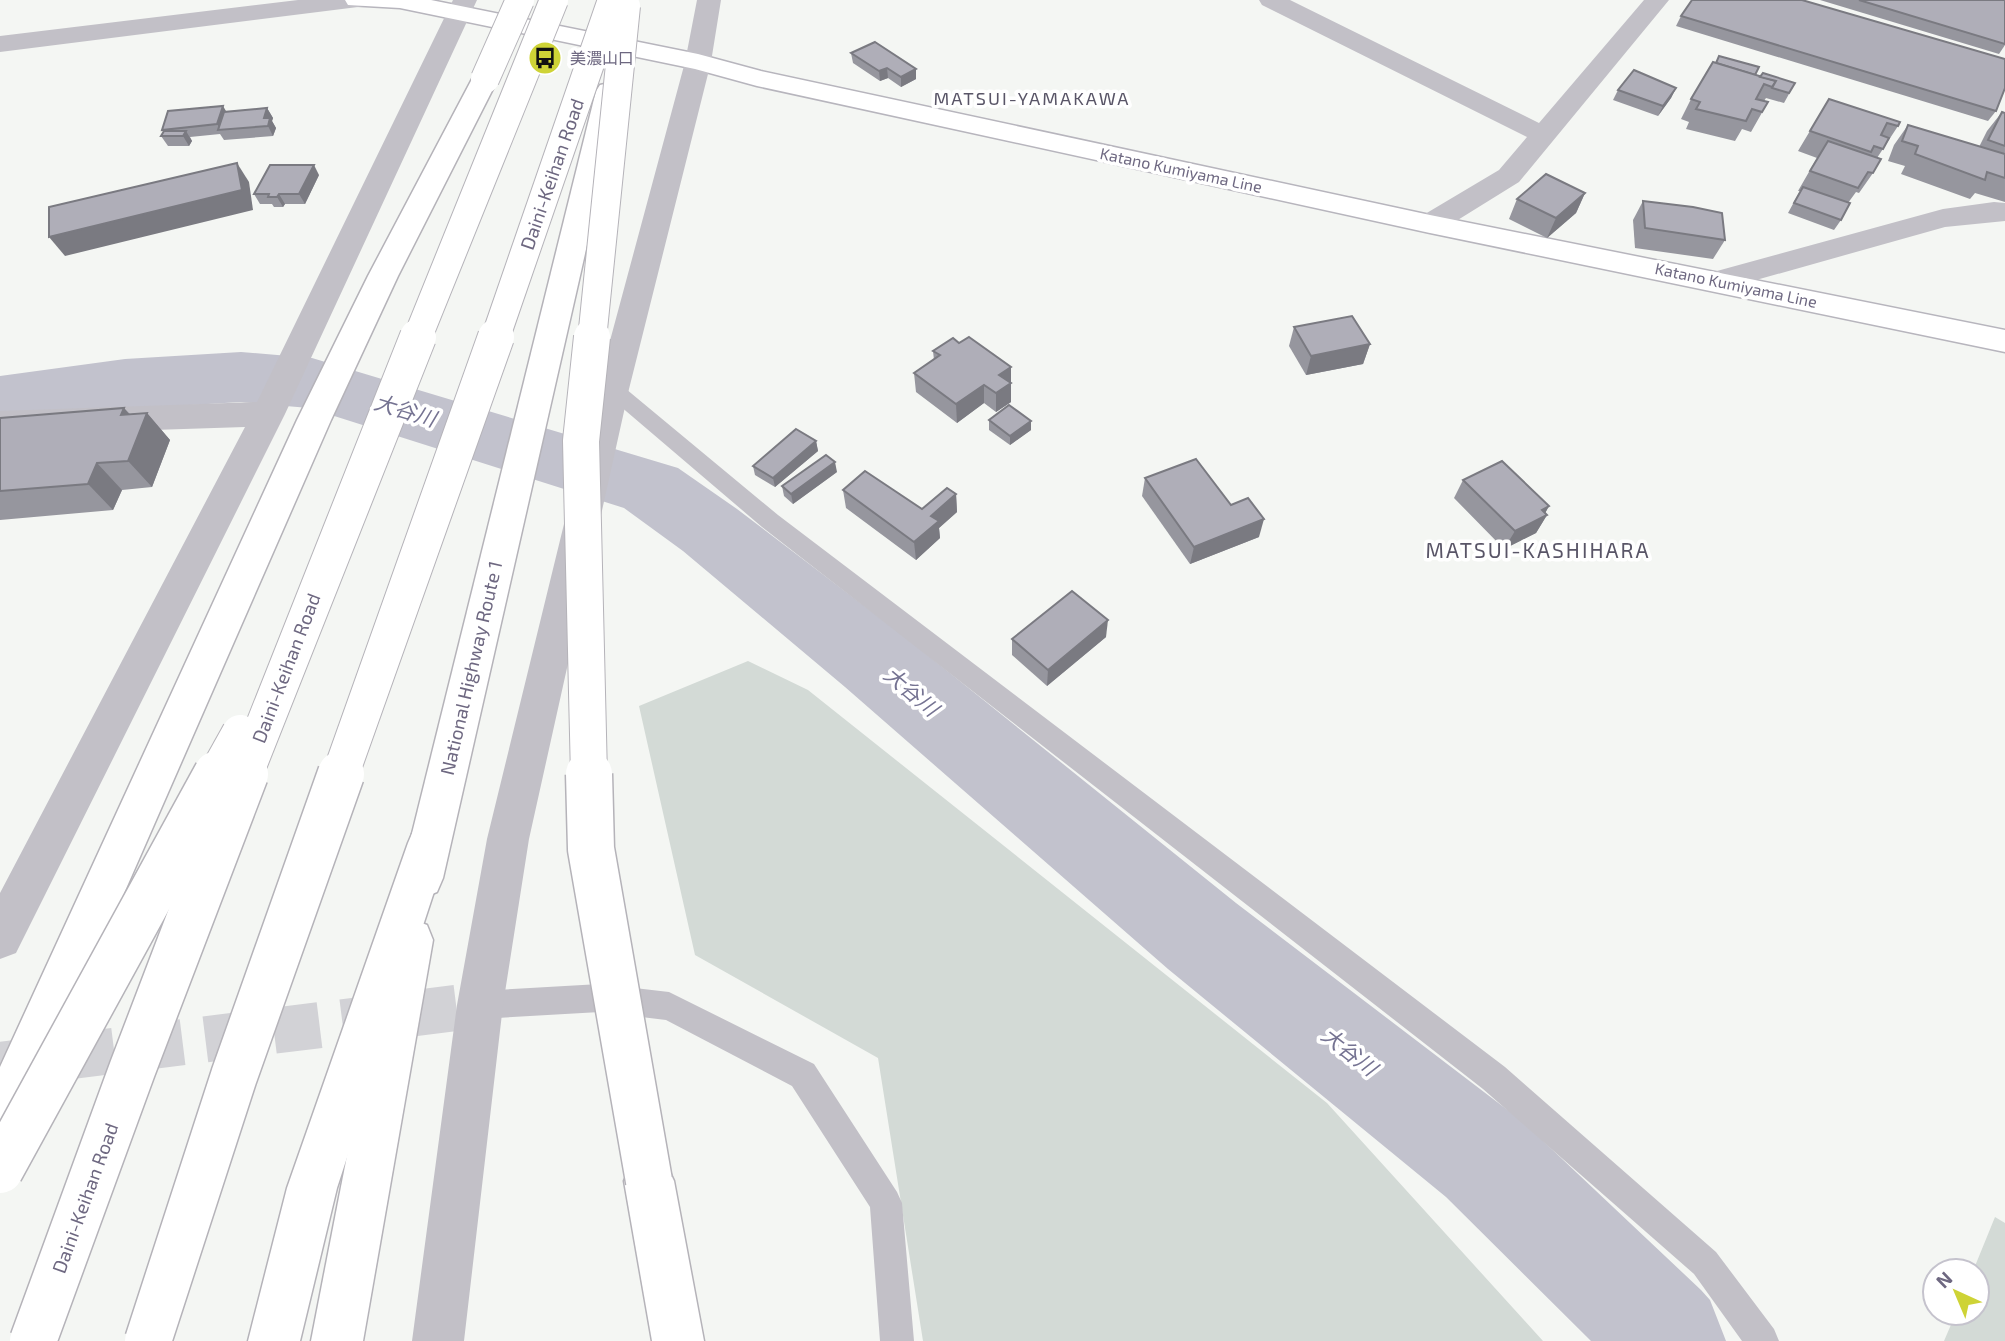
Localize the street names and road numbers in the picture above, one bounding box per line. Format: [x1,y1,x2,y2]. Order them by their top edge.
street label: Daini-Keihan Road [515,95,588,252]
street label: Katano Kumiyama Line [1098,143,1264,196]
street label: Katano Kumiyama Line [1653,258,1819,311]
street label: National Highway Route 1 [435,559,506,777]
street label: Daini-Keihan Road [246,590,325,746]
street label: Daini-Keihan Road [47,1119,122,1276]

